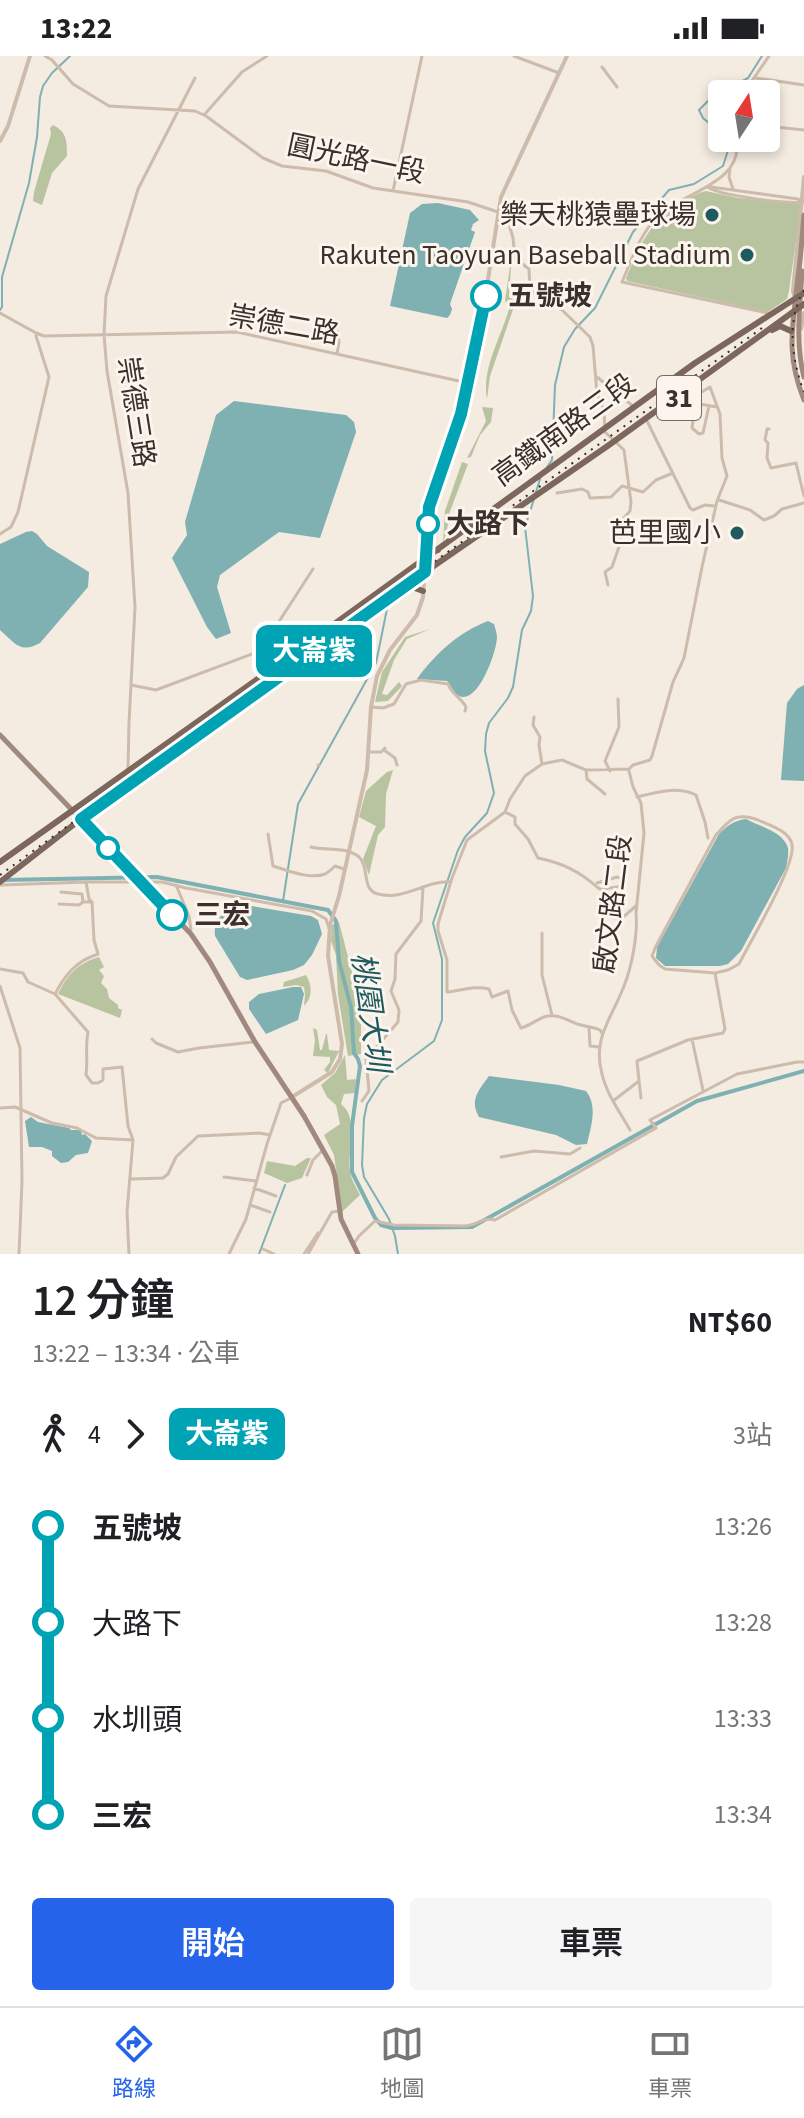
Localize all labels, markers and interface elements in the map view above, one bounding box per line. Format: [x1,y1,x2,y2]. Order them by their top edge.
text: 13:22 [40,7,112,50]
north arrow [708,80,780,152]
map controls [708,80,780,152]
street label: 圓光路一段 [283,125,429,193]
place label: 樂天桃猿壘球場 [500,195,696,235]
marker: 樂天桃猿壘球場 [703,206,721,224]
place label: Rakuten Taoyuan Baseball Stadium [320,235,731,275]
marker: Rakuten Taoyuan Baseball Stadium [738,246,756,264]
place label: 五號坡 [508,276,592,316]
marker: 五號坡 [471,281,501,311]
street label: 崇德二路 [225,296,343,354]
street label: 崇德三路 [107,354,165,470]
street label: 高鐵南路三段 [484,364,644,496]
road number: 31 [657,376,701,420]
place label: 大路下 [446,504,530,544]
marker: 大路下 [417,513,439,535]
place label: 芭里國小 [609,513,721,553]
marker: 芭里國小 [728,524,746,542]
line badge: 大崙紫 [268,625,360,677]
text: 大崙紫 [272,631,356,671]
street label: 啟文路二段 [585,832,641,976]
unlabelled marker [97,837,119,859]
place label: 三宏 [194,895,250,935]
marker: 三宏 [157,900,187,930]
water label: 桃園大圳 [340,950,400,1078]
text: 12 分鐘 [32,1270,174,1333]
text: NT$60 [688,1301,772,1344]
text: 13:22 – 13:34 · 公車 [32,1335,240,1372]
icon: walk [32,1412,76,1456]
icon: forward [113,1412,157,1456]
text: 大崙紫 [185,1414,269,1454]
text: 4 [88,1416,101,1453]
text: 3站 [733,1417,772,1454]
text: 五號坡 [92,1507,182,1550]
text: 13:26 [714,1508,772,1545]
text: 大路下 [92,1603,182,1646]
text: 13:28 [714,1604,772,1641]
text: 水圳頭 [92,1699,182,1742]
text: 13:33 [714,1700,772,1737]
text: 三宏 [92,1795,152,1838]
text: 13:34 [714,1796,772,1833]
button: 開始 [32,1898,394,1990]
button: 車票 [410,1898,772,1990]
tab: 路線 [112,2022,156,2105]
tab: 地圖 [380,2022,424,2105]
tab: 車票 [648,2022,692,2105]

